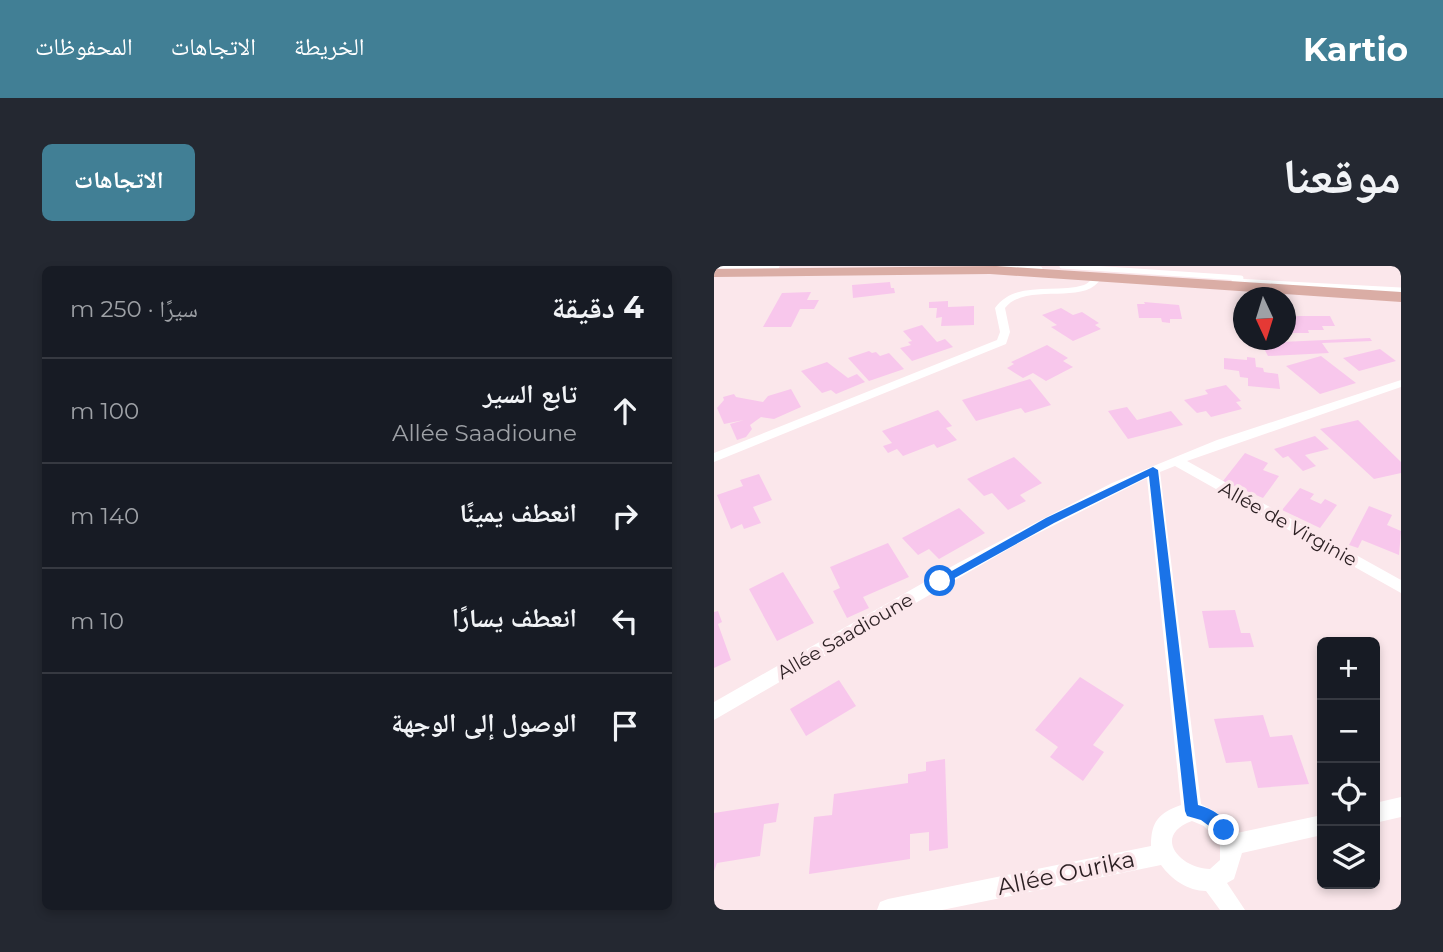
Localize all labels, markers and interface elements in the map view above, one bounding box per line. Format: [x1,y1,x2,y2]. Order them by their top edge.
text: Kartio [1303,29,1408,69]
text: المحفوظات [35,32,133,61]
text: الاتجاهات [171,32,256,61]
text: الخريطة [294,32,365,61]
button: الاتجاهات [42,144,195,221]
text: موقعنا [1283,146,1401,205]
north arrow [1233,287,1296,350]
text: 4 دقيقة [552,289,644,326]
text: سيرًا · 250 m [70,295,198,323]
text: تابع السير [483,378,577,410]
icon: ahead [606,392,644,430]
text: 100 m [70,397,139,425]
text: Allée Saadioune [392,419,577,447]
street label: Allée de Virginie [1215,477,1361,571]
text: انعطف يمينًا [459,497,577,529]
icon: right [606,497,644,535]
text: 140 m [70,502,139,530]
route start [924,565,955,596]
street label: Allée Saadioune [773,588,917,684]
text: انعطف يسارًا [452,602,577,634]
icon: left [606,602,644,640]
text: 10 m [70,607,124,635]
map controls [1317,637,1380,889]
button: + [1317,637,1380,700]
button: − [1317,700,1380,763]
text: الوصول إلى الوجهة [391,707,577,739]
icon: arrive [606,707,644,745]
button: locate [1317,763,1380,826]
route end [1208,814,1239,845]
button: layers [1317,826,1380,889]
street label: Allée Ourika [995,845,1137,901]

